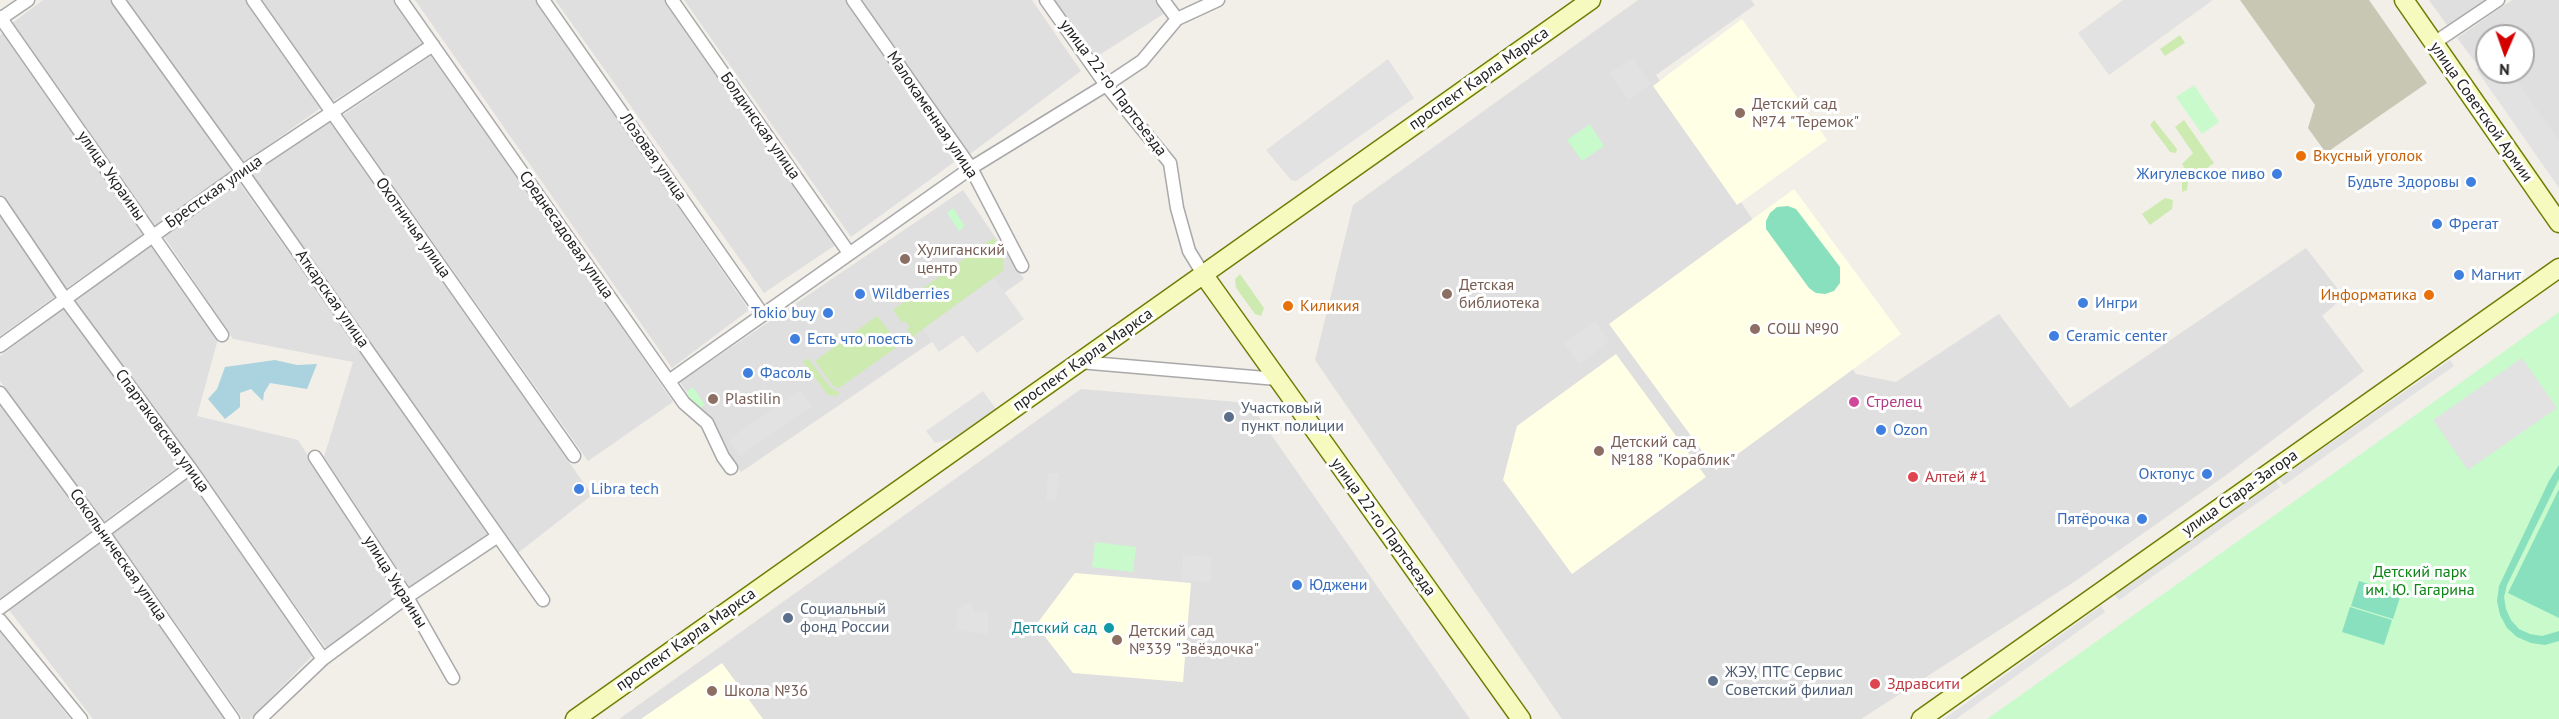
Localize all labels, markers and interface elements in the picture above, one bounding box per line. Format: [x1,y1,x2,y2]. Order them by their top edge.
street label: улица 22-го Партсъезда [1055,16,1171,160]
street label: проспект Карла Маркса [1405,23,1553,135]
north arrow [2475,24,2535,84]
street label: улица Советской Армии [2425,38,2537,186]
street label: Малокаменная улица [882,48,982,182]
text: N [2499,60,2510,80]
street label: Болдинская улица [716,69,804,183]
place label: Детский сад №74 "Теремок" [1752,94,1859,132]
marker: Детский сад №74 "Теремок" [1733,106,1747,120]
street label: Лозовая улица [616,109,690,205]
street label: улица Украины [73,127,149,225]
place label: Вкусный уголок [2313,146,2423,166]
marker: Вкусный уголок [2294,149,2308,163]
street label: Брестская улица [162,151,266,233]
place label: Жигулевское пиво [2137,164,2265,184]
street label: Среднесадовая улица [515,167,617,303]
marker: Жигулевское пиво [2270,167,2284,181]
place label: Будьте Здоровы [2347,172,2459,192]
street label: Охотничья улица [371,174,455,282]
marker: Будьте Здоровы [2464,175,2478,189]
place label: Фрегат [2449,214,2498,234]
marker: Фрегат [2430,217,2444,231]
place label: Хулиганский центр [917,240,1005,278]
street label: Аткарская улица [291,246,373,352]
marker: Хулиганский центр [898,252,912,266]
place label: Магнит [2471,265,2521,285]
marker: Магнит [2452,268,2466,282]
place label: Детская библиотека [1459,275,1540,313]
place label: Wildberries [872,284,950,304]
place label: Информатика [2320,285,2417,305]
marker: Wildberries [853,287,867,301]
marker: Детская библиотека [1440,287,1454,301]
marker: Информатика [2422,288,2436,302]
place label: Ингри [2095,293,2138,313]
place label: Киликия [1300,296,1359,316]
marker: Ингри [2076,296,2090,310]
marker: Киликия [1281,299,1295,313]
place label: Tokio buy [751,303,816,323]
street label: проспект Карла Маркса [1009,304,1157,416]
marker: Tokio buy [821,306,835,320]
place label: СОШ №90 [1767,319,1839,339]
marker: СОШ №90 [1748,322,1762,336]
place label: Ceramic center [2066,326,2167,346]
place label: Есть что поесть [807,329,913,349]
marker: Ceramic center [2047,329,2061,343]
marker: Есть что поесть [788,332,802,346]
place label: Фасоль [760,363,811,383]
street label: Спартаковская улица [111,366,213,496]
marker: Фасоль [741,366,755,380]
place label: Plastilin [725,389,781,409]
marker: Plastilin [706,392,720,406]
place label: Стрелец [1866,392,1922,412]
marker: Стрелец [1847,395,1861,409]
place label: Участковый пункт полиции [1241,398,1344,436]
marker: Участковый пункт полиции [1222,410,1236,424]
place label: Ozon [1893,420,1928,440]
marker: Ozon [1874,423,1888,437]
place label: Детский сад №188 "Кораблик" [1611,432,1735,470]
marker: Детский сад №188 "Кораблик" [1592,444,1606,458]
street label: улица Стара-Загора [2178,446,2302,540]
street label: улица 22-го Партсъезда [1326,454,1440,600]
place label: Октопус [2139,464,2195,484]
place label: Алтей #1 [1925,467,1987,487]
marker: Октопус [2200,467,2214,481]
marker: Алтей #1 [1906,470,1920,484]
place label: Libra tech [591,479,659,499]
marker: Libra tech [572,482,586,496]
street label: Сокольническая улица [65,485,171,625]
place label: Пятёрочка [2057,509,2130,529]
marker: Пятёрочка [2135,512,2149,526]
street label: улица Украины [359,532,431,632]
park label: Детский парк им. Ю. Гагарина [2365,562,2475,600]
place label: Юджени [1309,575,1367,595]
marker: Юджени [1290,578,1304,592]
street label: проспект Карла Маркса [612,584,760,696]
place label: Социальный фонд России [800,599,890,637]
marker: Социальный фонд России [781,611,795,625]
place label: Детский сад [1012,618,1097,638]
marker: Детский сад [1102,621,1116,635]
place label: Детский сад №339 "Звёздочка" [1129,621,1259,659]
marker: Детский сад №339 "Звёздочка" [1110,633,1124,647]
place label: ЖЭУ, ПТС Сервис Советский филиал [1725,662,1853,700]
marker: ЖЭУ, ПТС Сервис Советский филиал [1706,674,1720,688]
place label: Здравсити [1887,674,1960,694]
marker: Здравсити [1868,677,1882,691]
place label: Школа №36 [724,681,808,701]
marker: Школа №36 [705,684,719,698]

